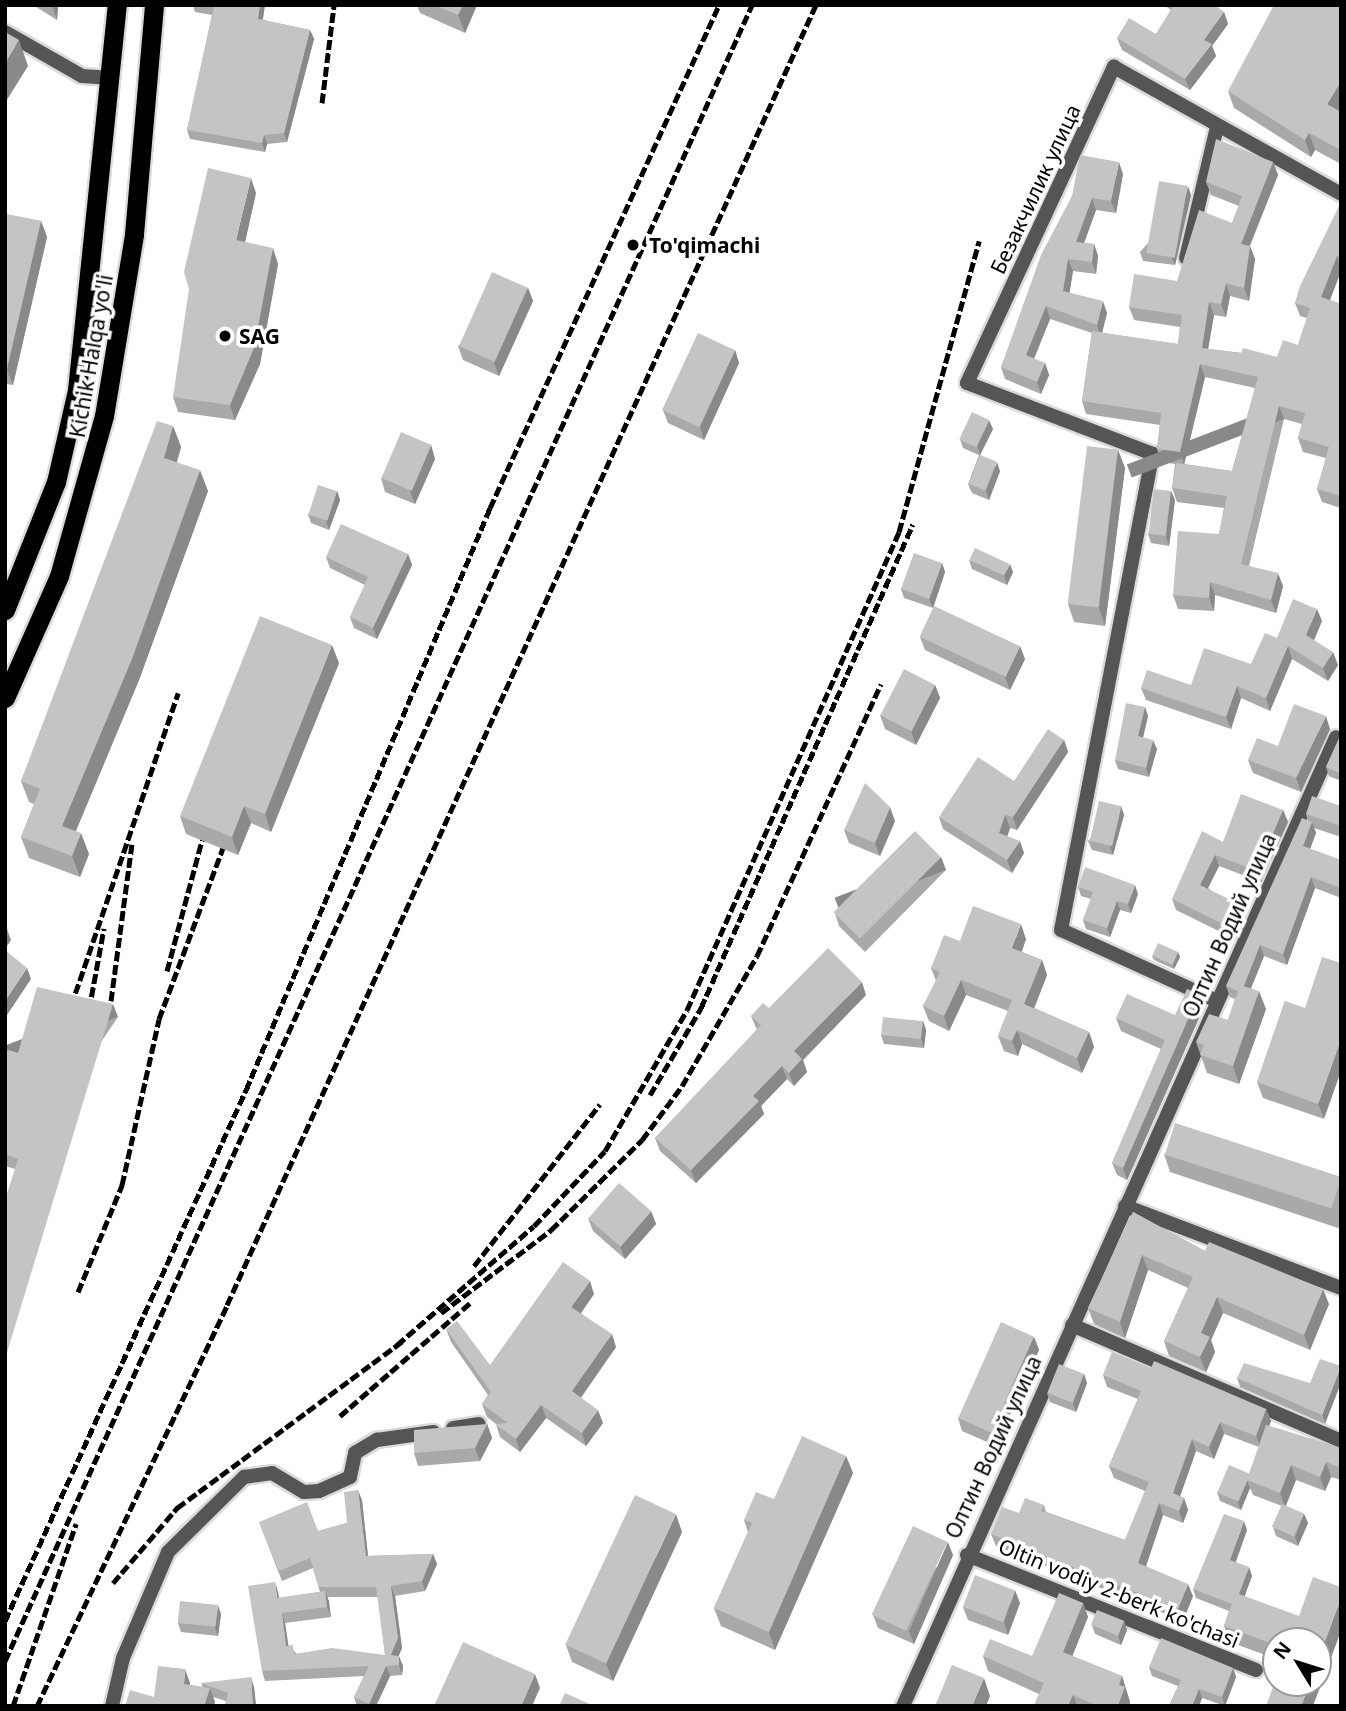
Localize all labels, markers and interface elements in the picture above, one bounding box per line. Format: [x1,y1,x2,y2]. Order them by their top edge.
street label: Безакчилик улица [985,100,1085,278]
place label: To'qimachi [649,232,760,258]
marker: To'qimachi [623,235,643,255]
street label: Kichik Halqa yo'li [64,272,118,440]
place label: SAG [239,323,280,349]
marker: SAG [217,328,233,344]
street label: Олтин Водий улица [1177,829,1281,1021]
street label: Олтин Водий улица [940,1351,1046,1543]
street label: Oltin vodiy 2-berk ko'chasi [995,1533,1243,1653]
north arrow [1262,1627,1332,1697]
text: N [1267,1636,1297,1664]

